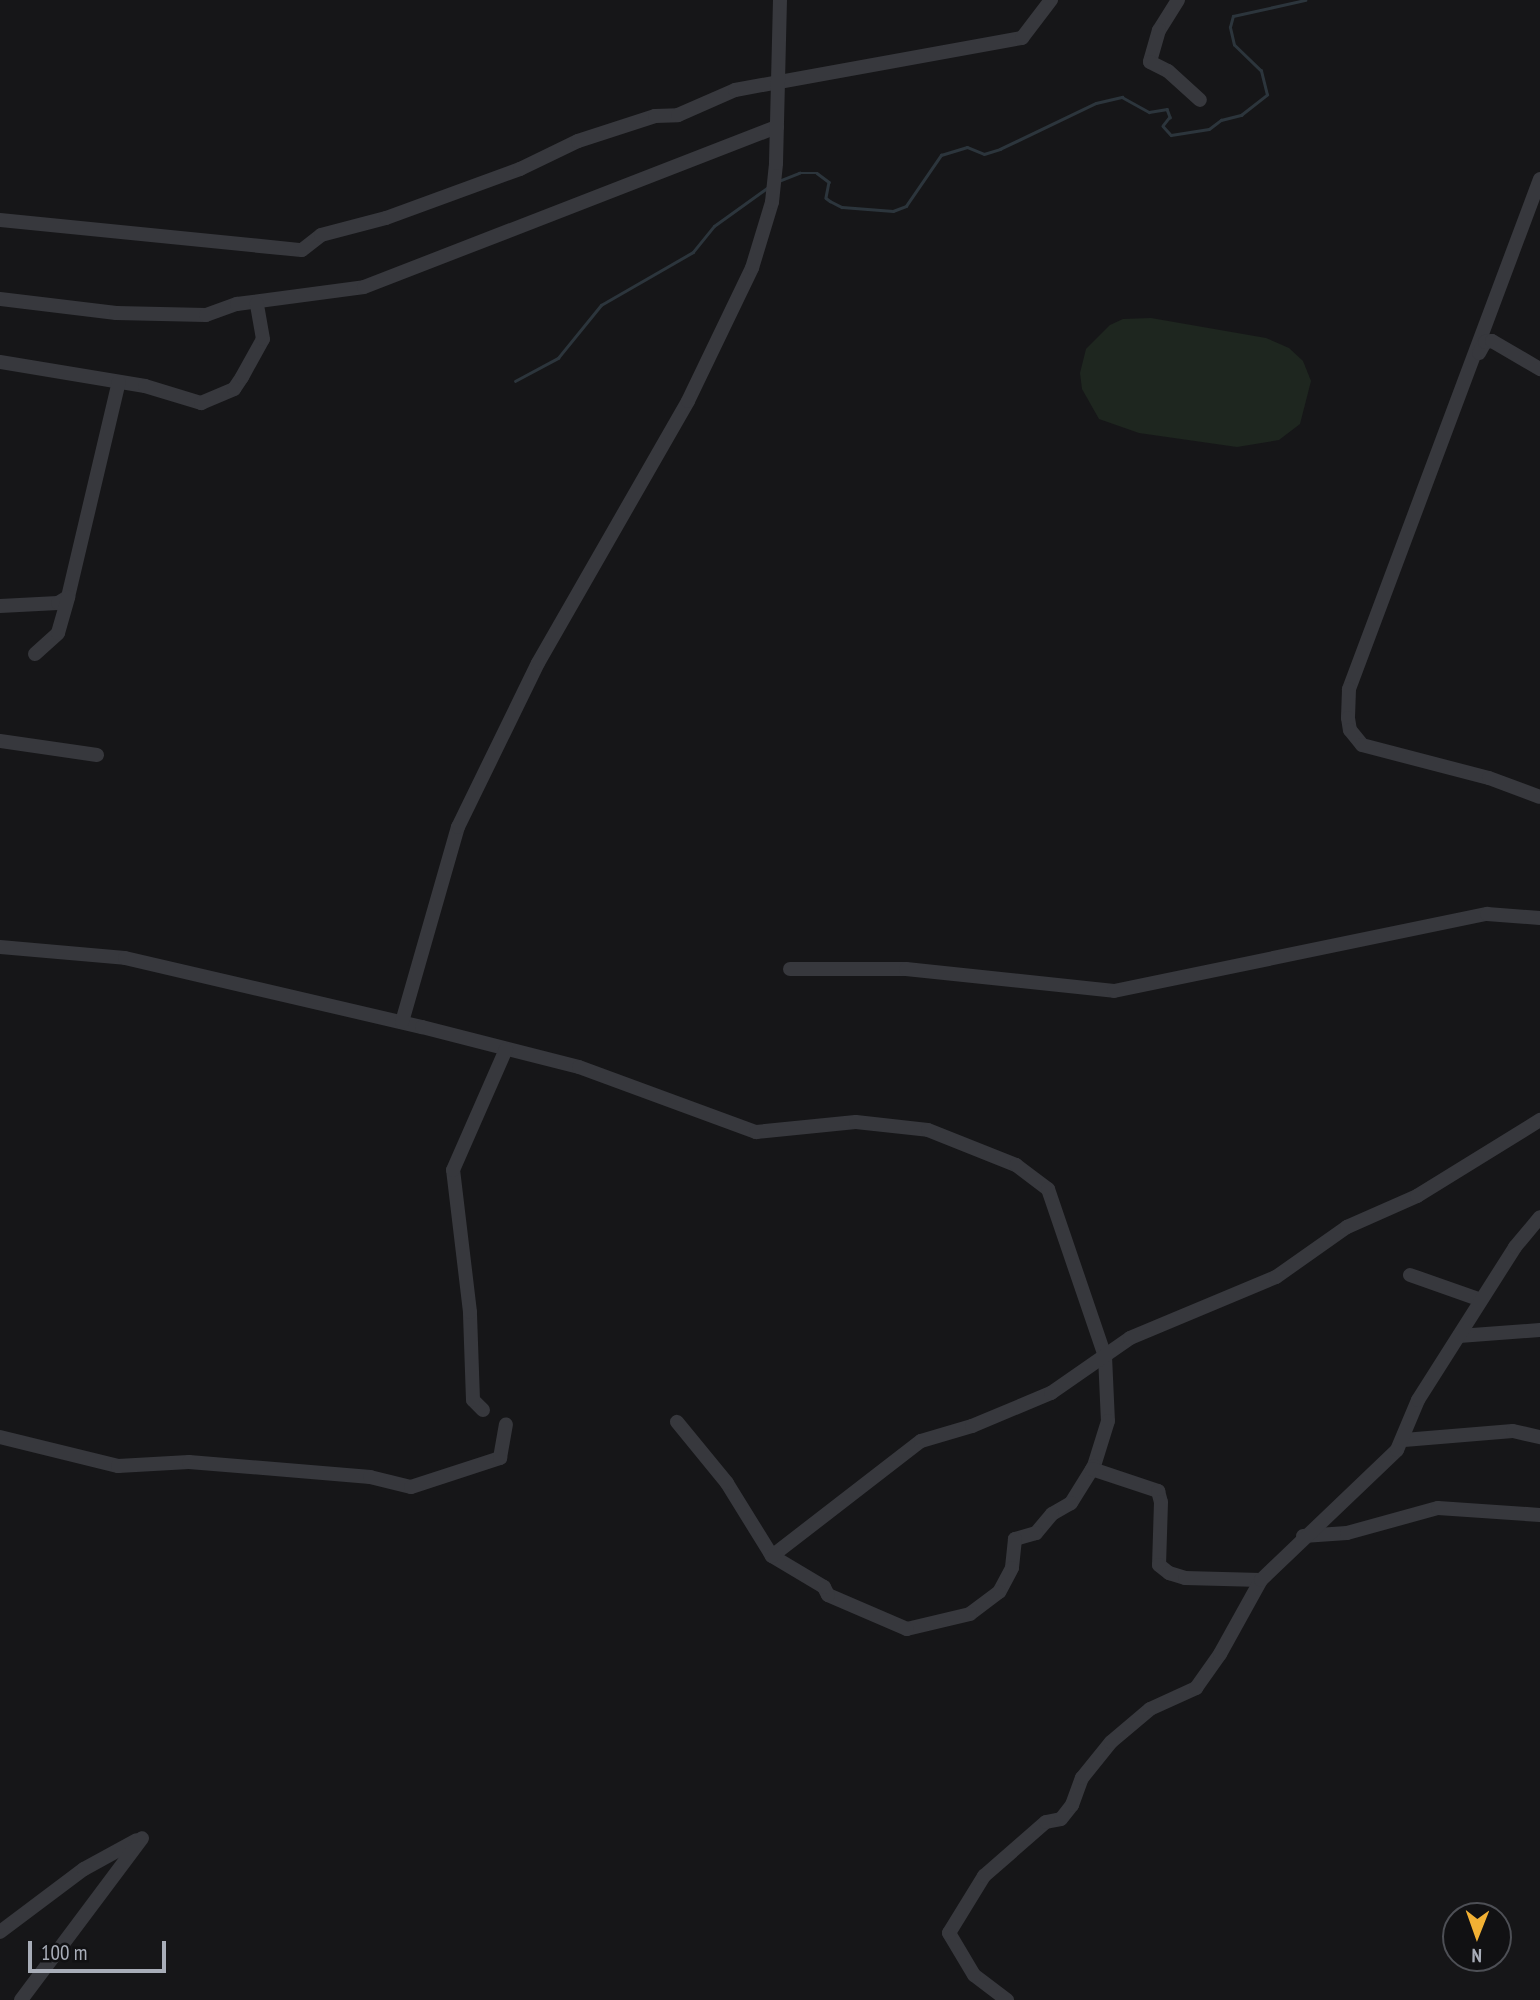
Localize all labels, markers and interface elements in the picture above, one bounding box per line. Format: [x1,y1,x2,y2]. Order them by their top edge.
north arrow [1442,1902,1512,1972]
scale bar [32,1926,170,1970]
text: 100 m [41,1939,87,1966]
text: N [1471,1944,1482,1968]

